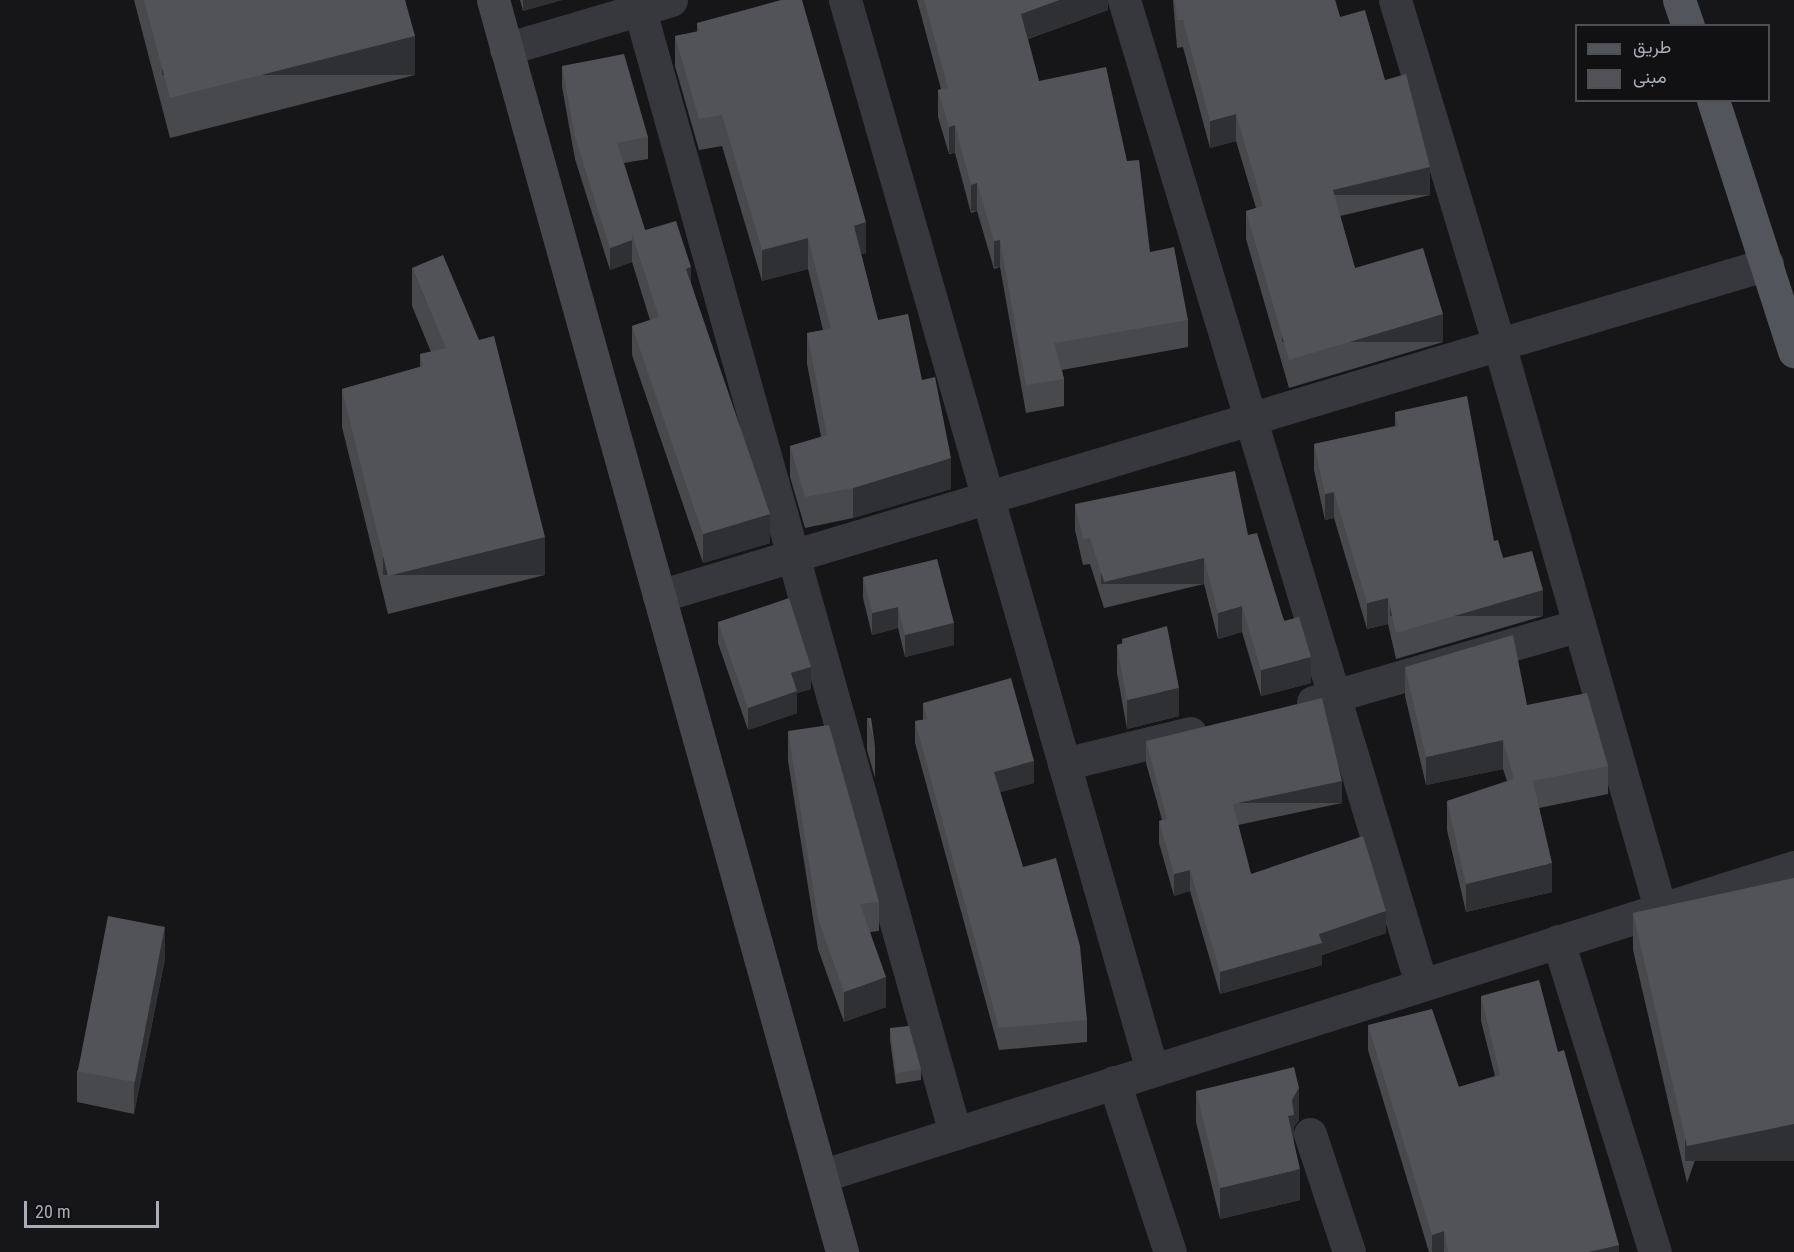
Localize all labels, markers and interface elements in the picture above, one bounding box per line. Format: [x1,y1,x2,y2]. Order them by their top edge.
legend [1575,24,1770,102]
text: طريق [1633,36,1671,57]
text: مبنى [1633,66,1667,87]
scale bar [27,1189,162,1227]
text: 20 m [35,1201,70,1222]

